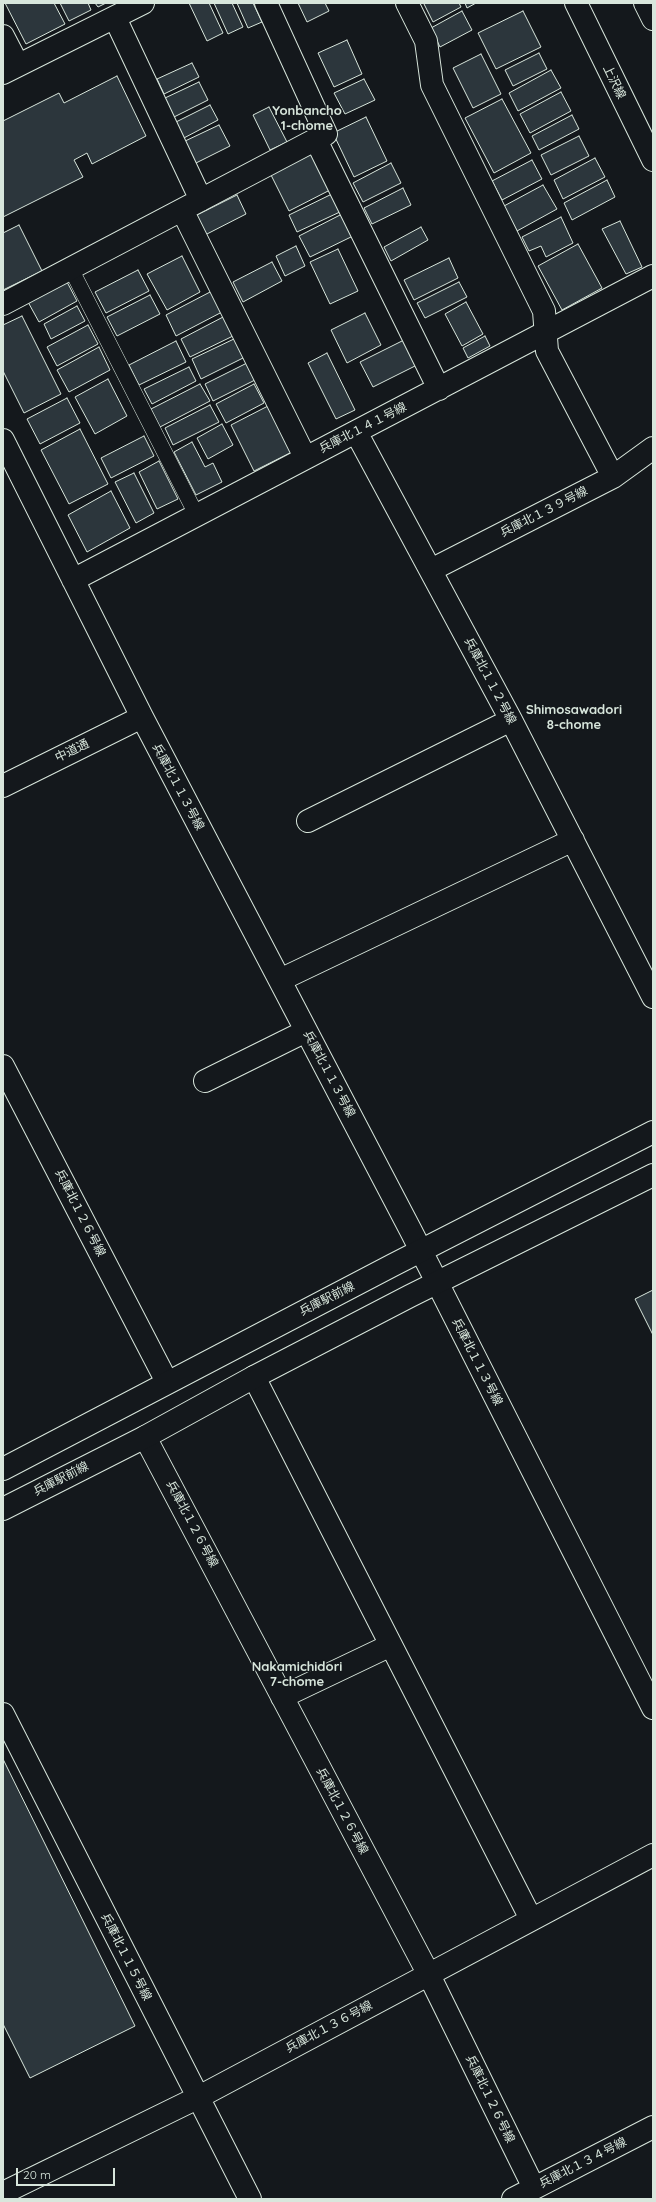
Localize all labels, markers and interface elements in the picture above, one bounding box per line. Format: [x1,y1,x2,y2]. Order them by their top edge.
street label: 上沢線 [600,63,628,101]
district label: Yonbancho 1-chome [272,103,342,134]
street label: 兵庫北１４１号線 [317,400,409,456]
street label: 兵庫北１３９号線 [498,484,590,540]
street label: 兵庫北１１２号線 [461,635,519,727]
district label: Shimosawadori 8-chome [526,702,622,733]
street label: 中道通 [53,737,91,765]
street label: 兵庫北１１３号線 [149,741,207,833]
street label: 兵庫北１１３号線 [300,1028,358,1120]
street label: 兵庫北１２６号線 [52,1167,108,1259]
street label: 兵庫駅前線 [297,1279,357,1319]
street label: 兵庫北１１３号線 [449,1316,505,1408]
street label: 兵庫駅前線 [31,1459,91,1499]
street label: 兵庫北１２６号線 [163,1478,221,1570]
district label: Nakamichidori 7-chome [252,1659,342,1690]
street label: 兵庫北１２６号線 [313,1765,371,1857]
street label: 兵庫北１１５号線 [98,1911,154,2003]
street label: 兵庫北１３６号線 [283,1998,375,2056]
street label: 兵庫北１２６号線 [462,2053,518,2145]
street label: 兵庫北１３４号線 [537,2135,629,2191]
scale bar [18,2160,117,2186]
text: 20 m [23,2167,51,2182]

